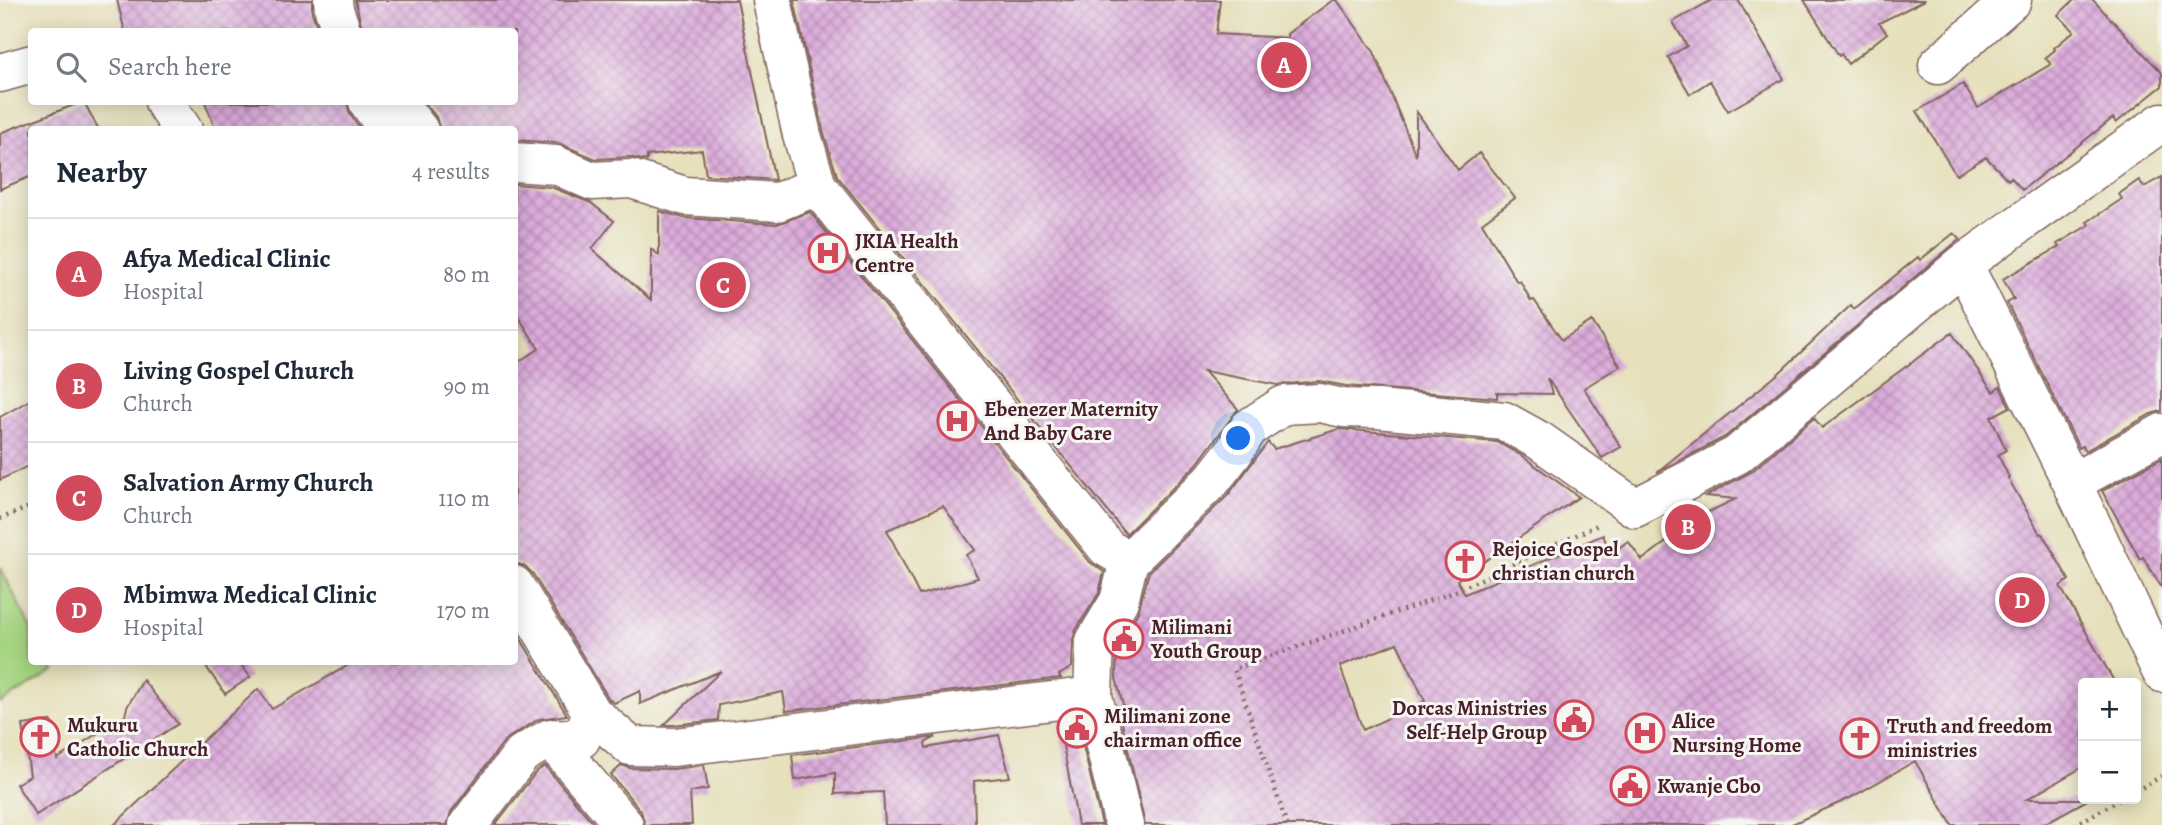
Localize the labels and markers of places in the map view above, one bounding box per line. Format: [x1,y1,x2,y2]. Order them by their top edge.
pin: A [1261,39,1307,91]
place label: JKIA Health Centre [855,227,959,279]
hospital icon: JKIA Health Centre [807,232,849,274]
pin: C [700,259,746,311]
place label: Ebenezer Maternity And Baby Care [983,395,1159,447]
hospital icon: Ebenezer Maternity And Baby Care [936,400,978,442]
pin: B [1665,501,1711,553]
place label: Rejoice Gospel christian church [1492,535,1635,587]
church icon: Rejoice Gospel christian church [1444,540,1486,582]
pin: D [1999,574,2045,626]
place label: Milimani Youth Group [1150,613,1262,665]
public building icon: Milimani Youth Group [1103,618,1145,660]
place label: Dorcas Ministries Self-Help Group [1392,694,1547,746]
public building icon: Dorcas Ministries Self-Help Group [1553,699,1595,741]
place label: Milimani zone chairman office [1104,702,1242,754]
public building icon: Milimani zone chairman office [1056,707,1098,749]
place label: Alice Nursing Home [1671,707,1802,759]
place label: Mukuru Catholic Church [67,711,208,763]
hospital icon: Alice Nursing Home [1624,712,1666,754]
place label: Truth and freedom ministries [1887,712,2053,764]
church icon: Mukuru Catholic Church [19,716,61,758]
church icon: Truth and freedom ministries [1839,717,1881,759]
public building icon: Kwanje Cbo [1609,765,1651,807]
place label: Kwanje Cbo [1657,772,1761,800]

